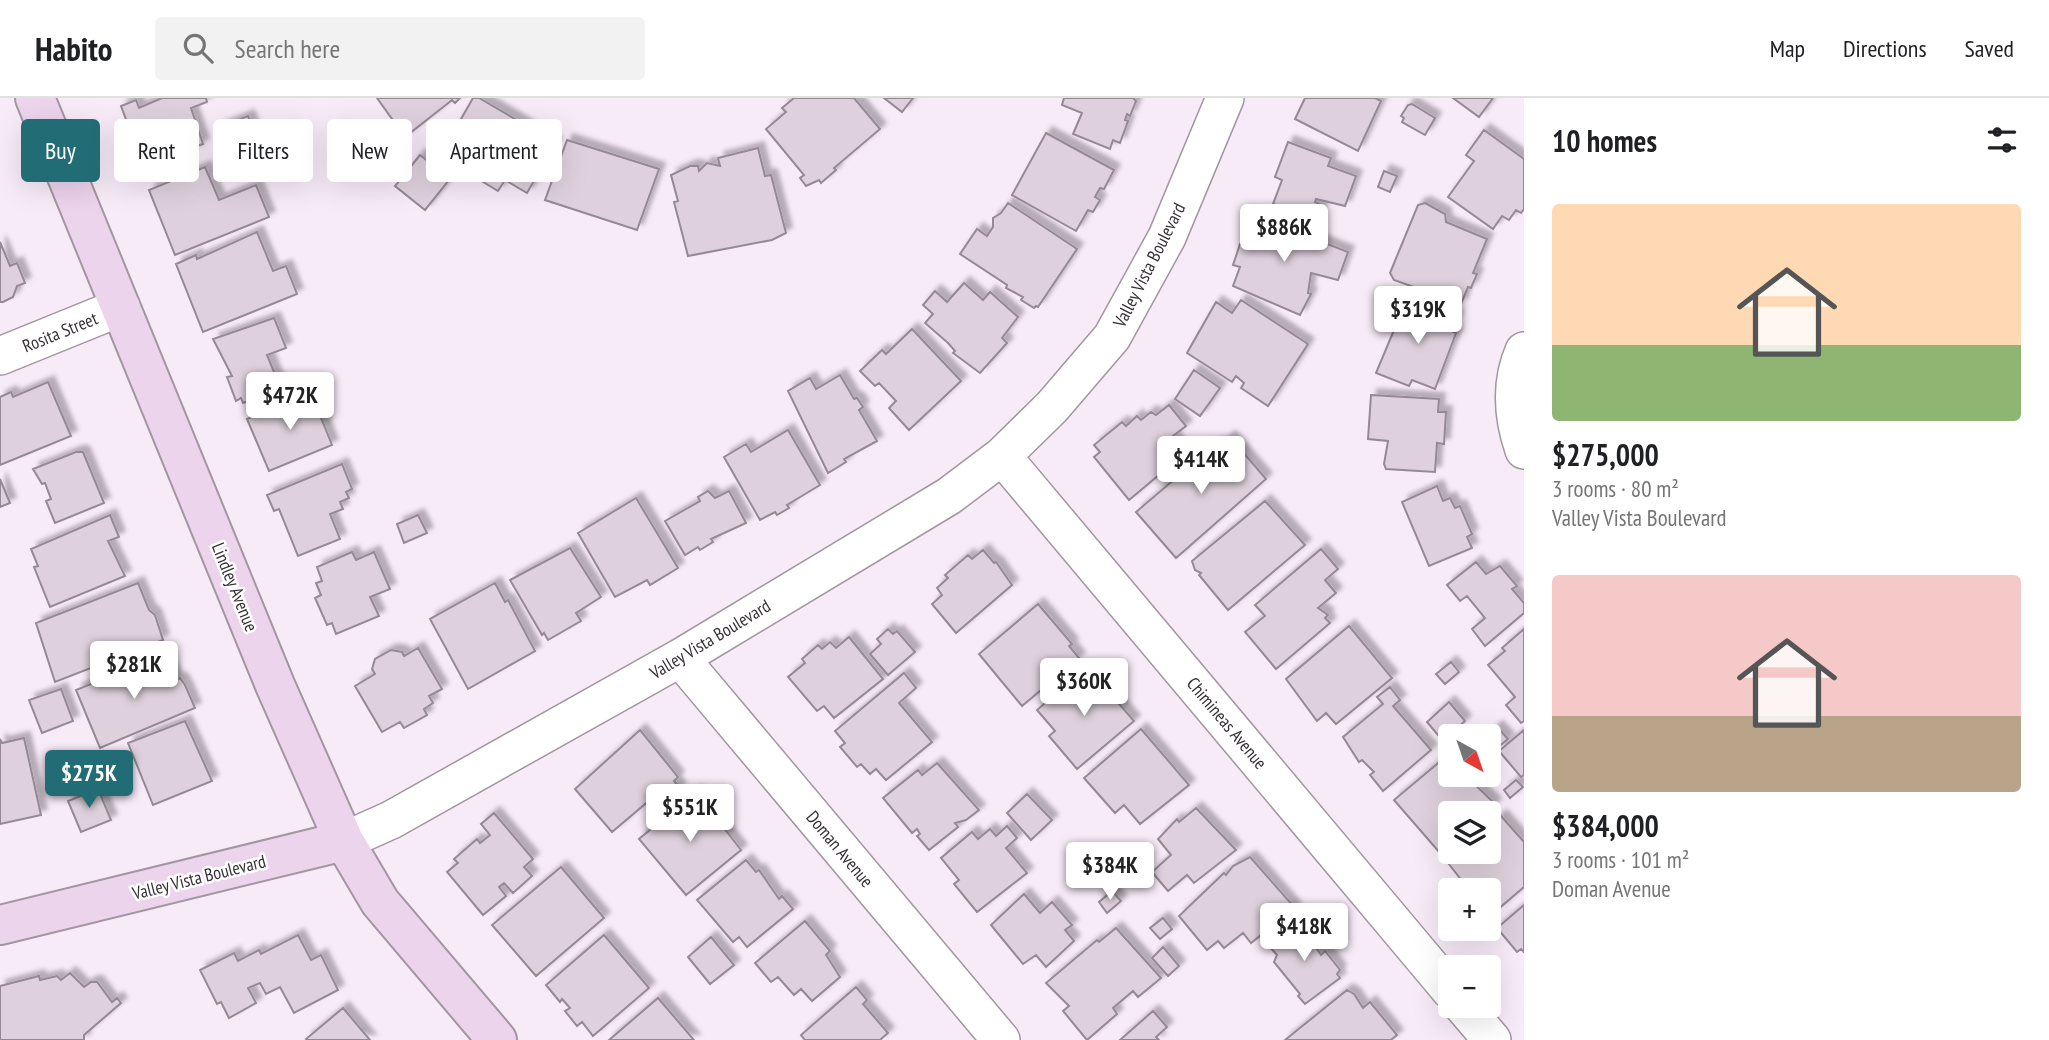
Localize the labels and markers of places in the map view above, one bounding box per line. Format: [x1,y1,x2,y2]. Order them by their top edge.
pin: $886K [1235,204,1333,264]
pin: $319K [1369,286,1467,346]
pin: $472K [241,372,339,432]
pin: $414K [1152,436,1250,496]
pin: $281K [85,642,183,701]
pin: $360K [1035,658,1133,718]
pin: $275K [40,750,138,810]
pin: $551K [641,784,739,844]
pin: $384K [1061,842,1159,902]
pin: $418K [1255,904,1353,963]

